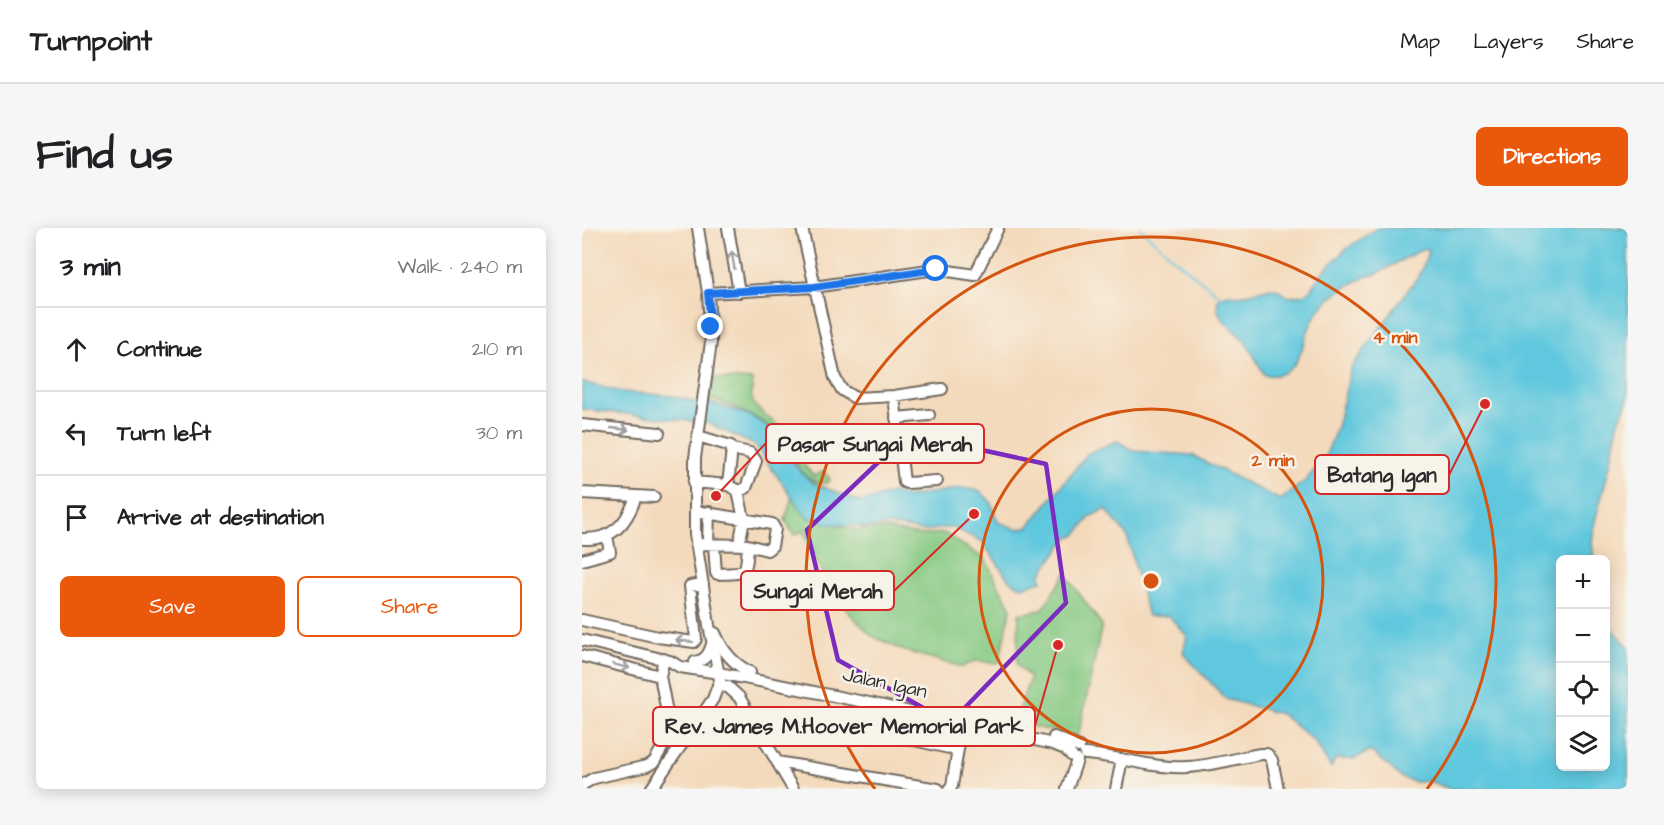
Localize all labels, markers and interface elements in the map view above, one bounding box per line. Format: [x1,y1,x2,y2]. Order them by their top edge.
text: Turnpoint [30,22,152,61]
text: Map [1400,27,1440,56]
text: Layers [1473,27,1543,56]
text: Share [1576,27,1634,56]
text: Find us [36,127,173,185]
button: Directions [1476,127,1628,186]
text: 3 min [60,249,121,285]
one-way arrow [728,251,739,270]
text: Walk · 240 m [398,253,522,281]
route start [922,255,948,281]
route end [697,313,723,339]
text: 4 min [1372,325,1418,350]
icon: ahead [60,333,93,366]
text: Continue [117,334,202,365]
text: 210 m [472,335,522,363]
icon: left [60,417,93,450]
text: Turn left [117,418,211,449]
text: 30 m [476,419,522,447]
one-way arrow [610,423,630,434]
callout: Pasar Sungai Merah [766,424,984,463]
text: Pasar Sungai Merah [778,430,973,461]
text: 2 min [1250,448,1295,473]
callout: Batang Igan [1315,455,1449,494]
text: Batang Igan [1327,461,1437,492]
icon: arrive [60,501,93,534]
text: Arrive at destination [117,502,324,533]
map controls [1556,555,1610,771]
button: + [1556,555,1610,609]
callout: Sungai Merah [741,571,894,610]
centre of rings [1141,571,1161,591]
button: Save [60,576,285,637]
button: Share [297,576,522,637]
text: Sungai Merah [752,577,883,608]
button: − [1556,609,1610,663]
one-way arrow [674,635,694,646]
street label: Jalan Igan [840,660,930,707]
one-way arrow [611,661,630,673]
button: locate [1556,663,1610,717]
callout: Rev. James M.Hoover Memorial Park [653,707,1035,746]
text: Rev. James M.Hoover Memorial Park [665,712,1023,741]
button: layers [1556,717,1610,771]

